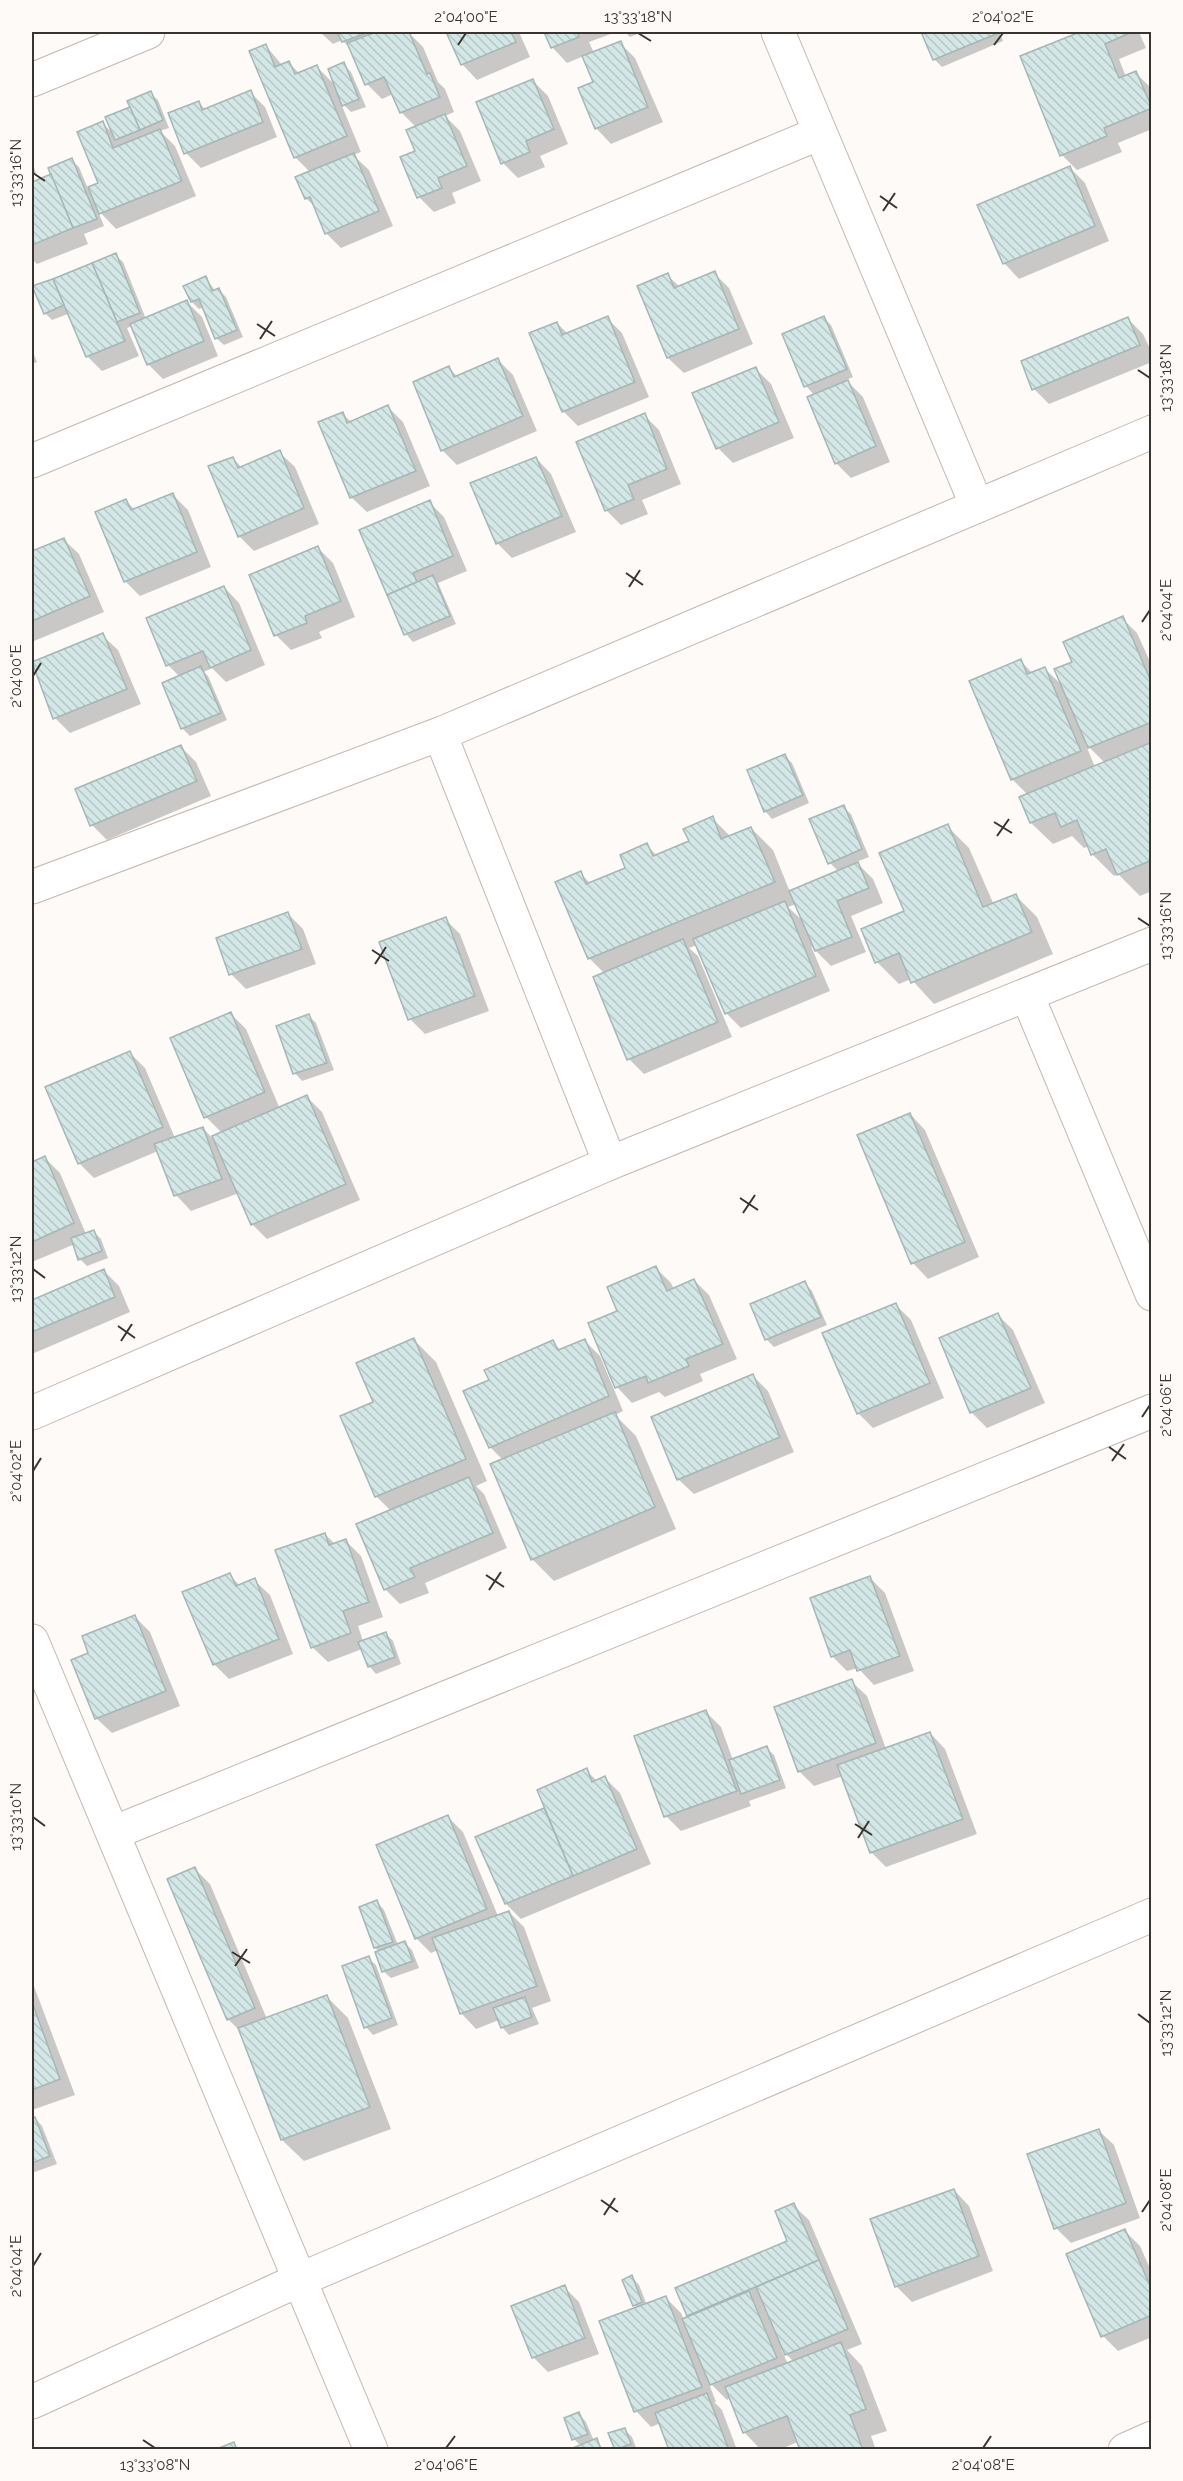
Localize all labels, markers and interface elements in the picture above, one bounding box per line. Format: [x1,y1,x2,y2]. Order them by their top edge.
text: 2°04'00"E [434,8,498,26]
text: 13°33'18"N [604,8,672,26]
text: 2°04'02"E [972,8,1034,26]
text: 13°33'16"N [7,139,25,207]
text: 13°33'18"N [1157,344,1175,412]
text: 2°04'04"E [1157,579,1175,641]
text: 2°04'00"E [7,644,25,708]
text: 13°33'16"N [1157,892,1175,960]
text: 13°33'12"N [7,1236,25,1302]
text: 2°04'06"E [1157,1373,1175,1437]
text: 2°04'02"E [7,1440,25,1502]
text: 13°33'10"N [7,1783,25,1851]
text: 13°33'12"N [1157,1990,1175,2056]
text: 2°04'08"E [1157,2168,1175,2232]
text: 2°04'04"E [7,2235,25,2297]
text: 13°33'08"N [120,2456,190,2474]
text: 2°04'06"E [414,2456,478,2474]
text: 2°04'08"E [951,2456,1015,2474]

